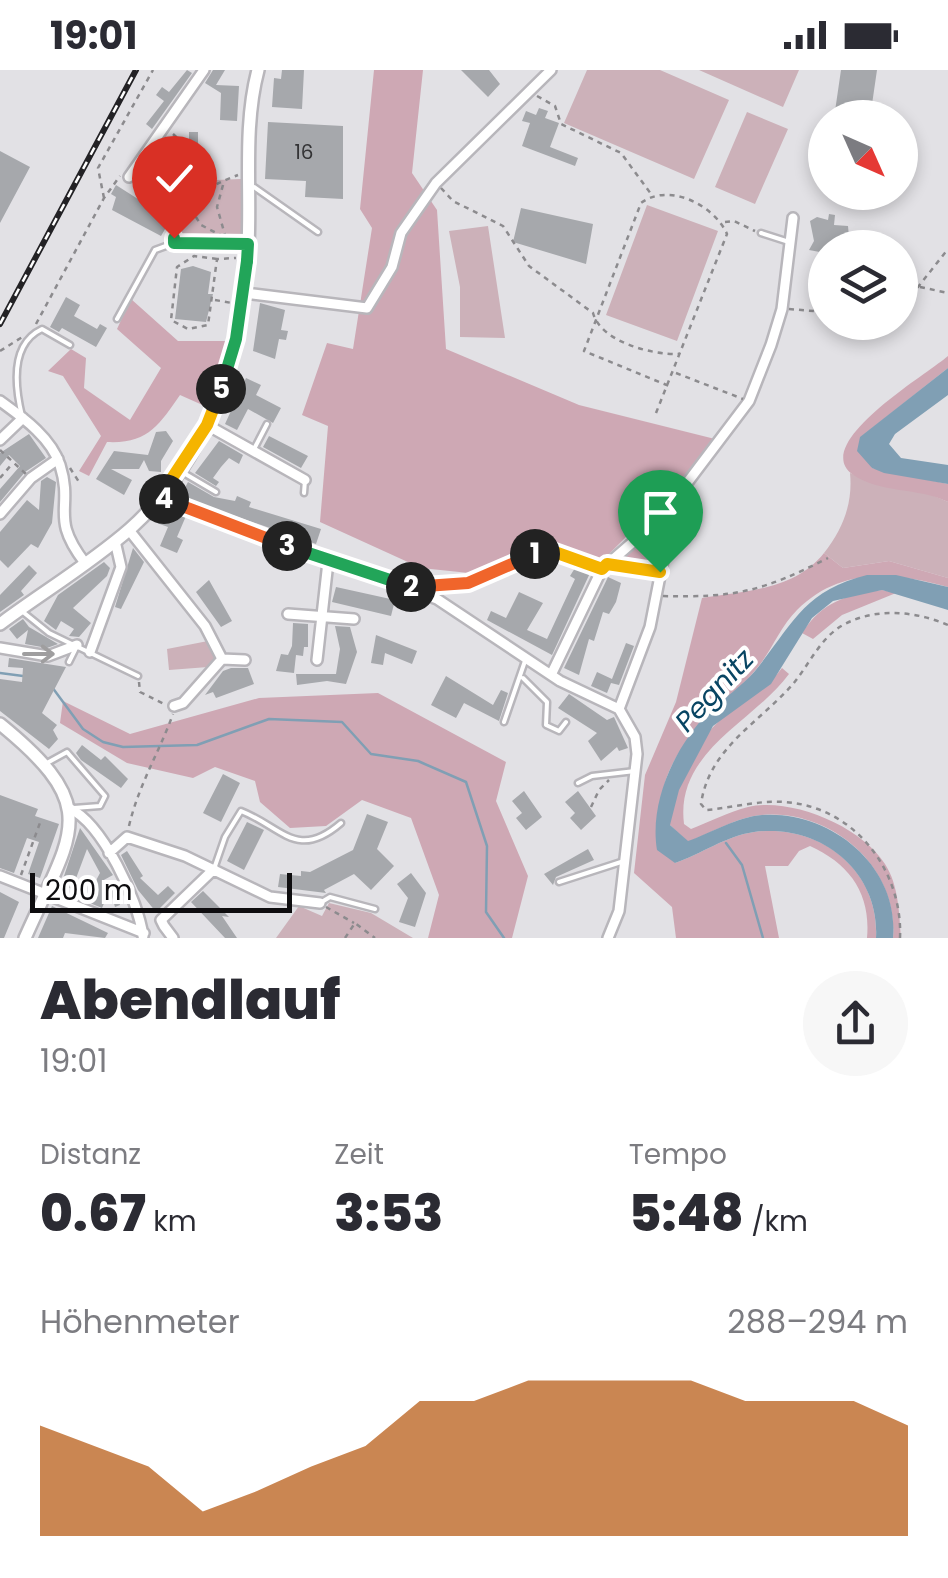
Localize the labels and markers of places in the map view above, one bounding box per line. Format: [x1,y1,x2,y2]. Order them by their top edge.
pin [132,136,217,239]
pin: 5 [196,364,246,414]
pin [618,470,703,573]
pin: 4 [139,474,189,524]
pin: 3 [262,521,312,571]
pin: 1 [510,529,560,579]
pin: 2 [386,562,436,612]

